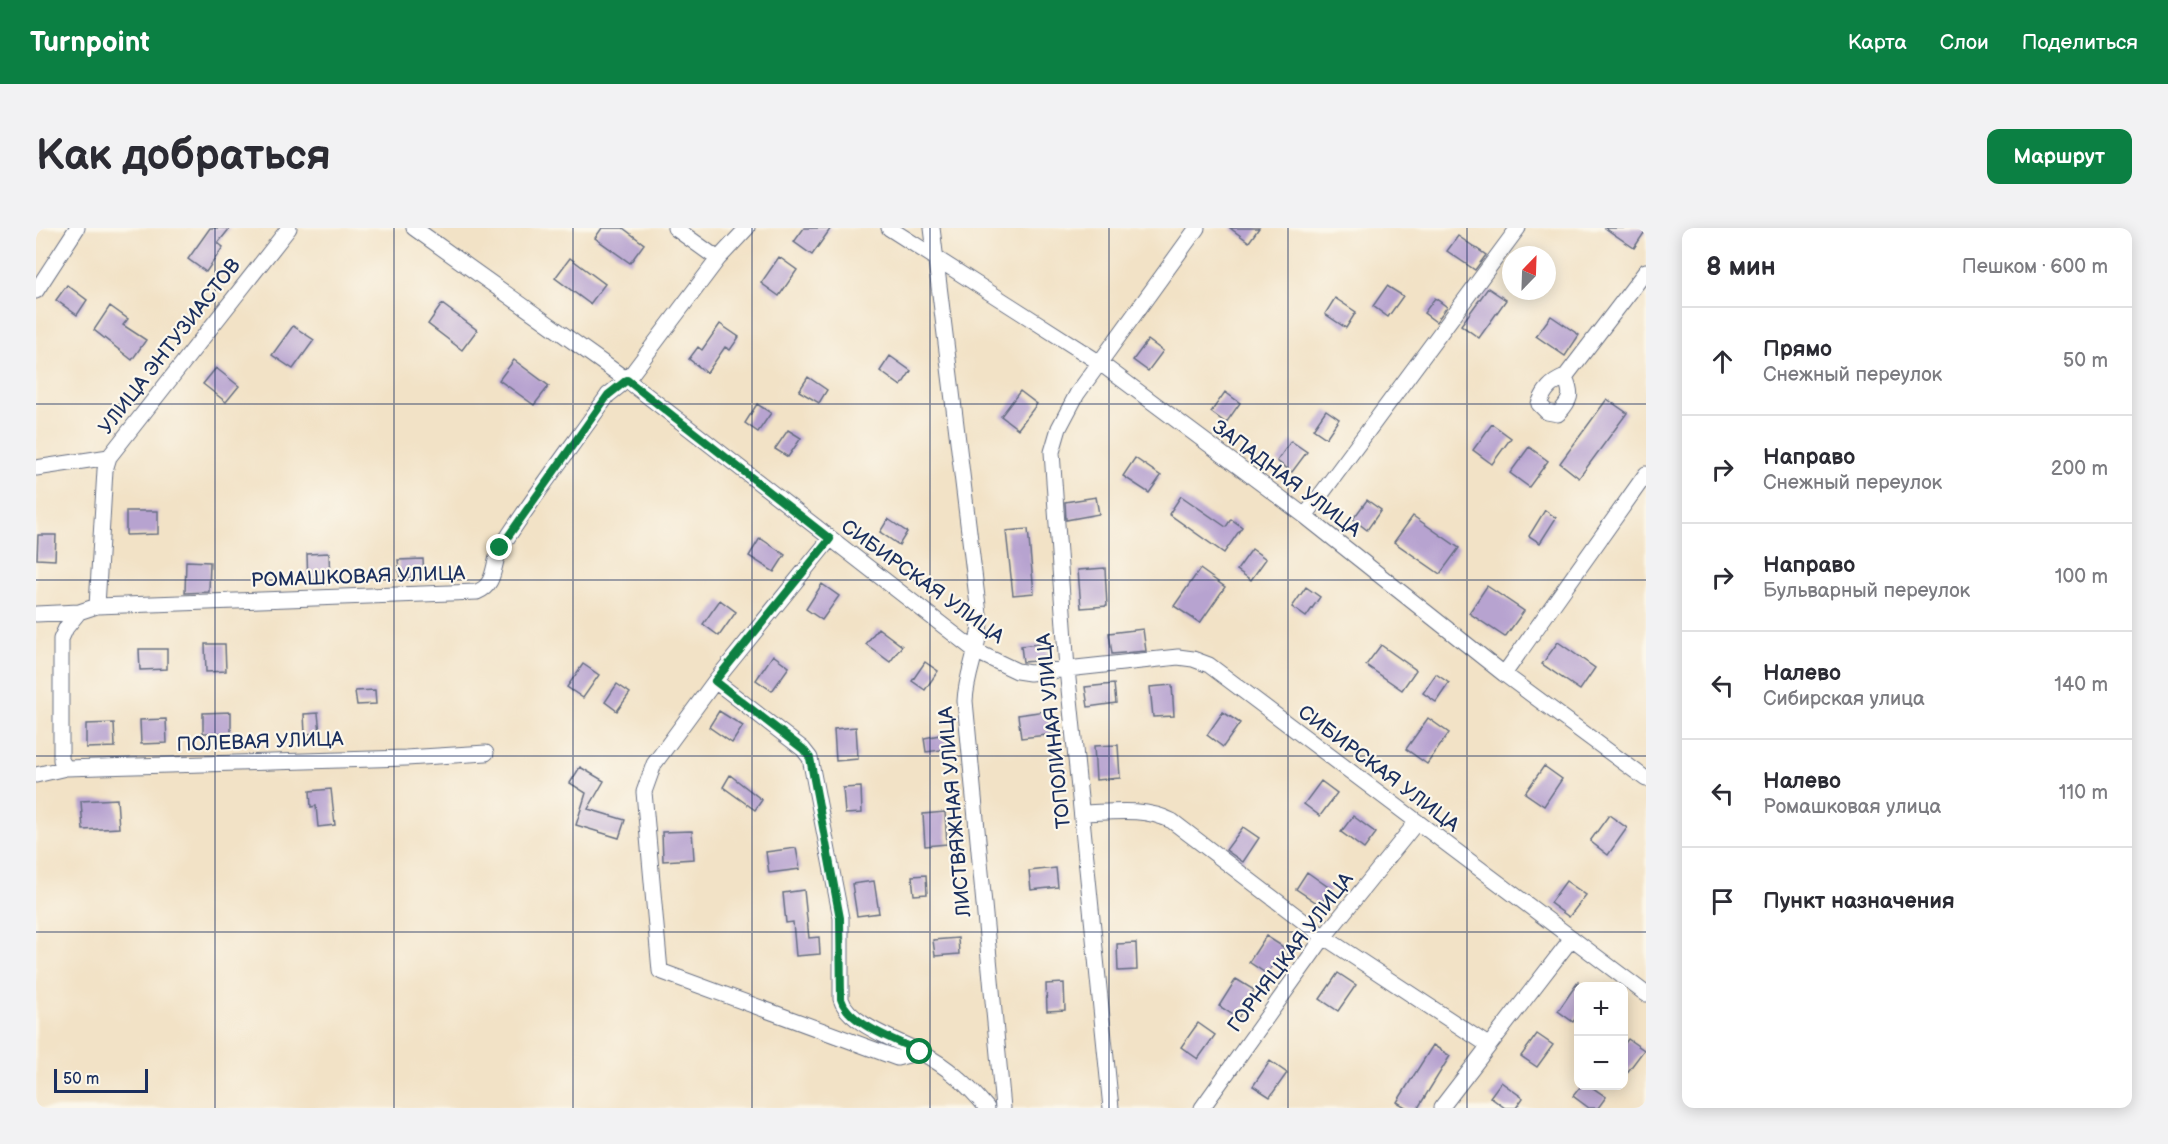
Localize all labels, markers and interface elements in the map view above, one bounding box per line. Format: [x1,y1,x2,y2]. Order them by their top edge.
text: Turnpoint [30,26,150,59]
text: Карта [1848,30,1907,55]
text: Слои [1940,30,1989,55]
text: Поделиться [2022,30,2138,55]
button: Маршрут [1987,129,2132,184]
text: Как добраться [36,131,331,182]
north arrow [1502,246,1556,300]
text: 8 мин [1706,252,1776,283]
street label: УЛИЦА ЭНТУЗИАСТОВ [94,254,246,439]
text: Пешком · 600 m [1962,255,2108,279]
text: Прямо [1763,336,1832,363]
icon: ahead [1706,345,1739,378]
text: 50 m [2063,349,2108,373]
text: Снежный переулок [1763,363,1942,387]
street label: ЗАПАДНАЯ УЛИЦА [1207,415,1366,543]
text: Направо [1763,444,1855,471]
icon: right [1706,453,1739,486]
text: 200 m [2051,457,2108,481]
text: Снежный переулок [1763,471,1942,495]
street label: СИБИРСКАЯ УЛИЦА [836,515,1009,650]
route end [486,534,512,560]
text: Направо [1763,552,1855,579]
street label: РОМАШКОВАЯ УЛИЦА [250,561,466,593]
icon: right [1706,561,1739,594]
text: 100 m [2055,565,2108,589]
text: Бульварный переулок [1763,579,1970,603]
street label: ТОПОЛИНАЯ УЛИЦА [1032,631,1076,830]
text: Налево [1763,660,1841,687]
icon: left [1706,669,1739,702]
text: 140 m [2054,673,2108,697]
text: Сибирская улица [1763,687,1925,711]
street label: СИБИРСКАЯ УЛИЦА [1293,700,1464,838]
street label: ЛИСТВЯЖНАЯ УЛИЦА [934,705,976,919]
street label: ПОЛЕВАЯ УЛИЦА [176,727,345,757]
text: Налево [1763,768,1841,795]
icon: left [1706,777,1739,810]
text: 110 m [2059,781,2108,805]
text: Ромашковая улица [1763,795,1941,819]
street label: ГОРНЯЦКАЯ УЛИЦА [1223,867,1359,1037]
icon: arrive [1706,885,1739,918]
text: Пункт назначения [1763,888,1955,915]
map controls [1574,982,1628,1090]
button: + [1574,982,1628,1036]
button: − [1574,1036,1628,1090]
route start [906,1038,932,1064]
scale bar [54,1066,148,1094]
text: 50 m [63,1070,99,1089]

